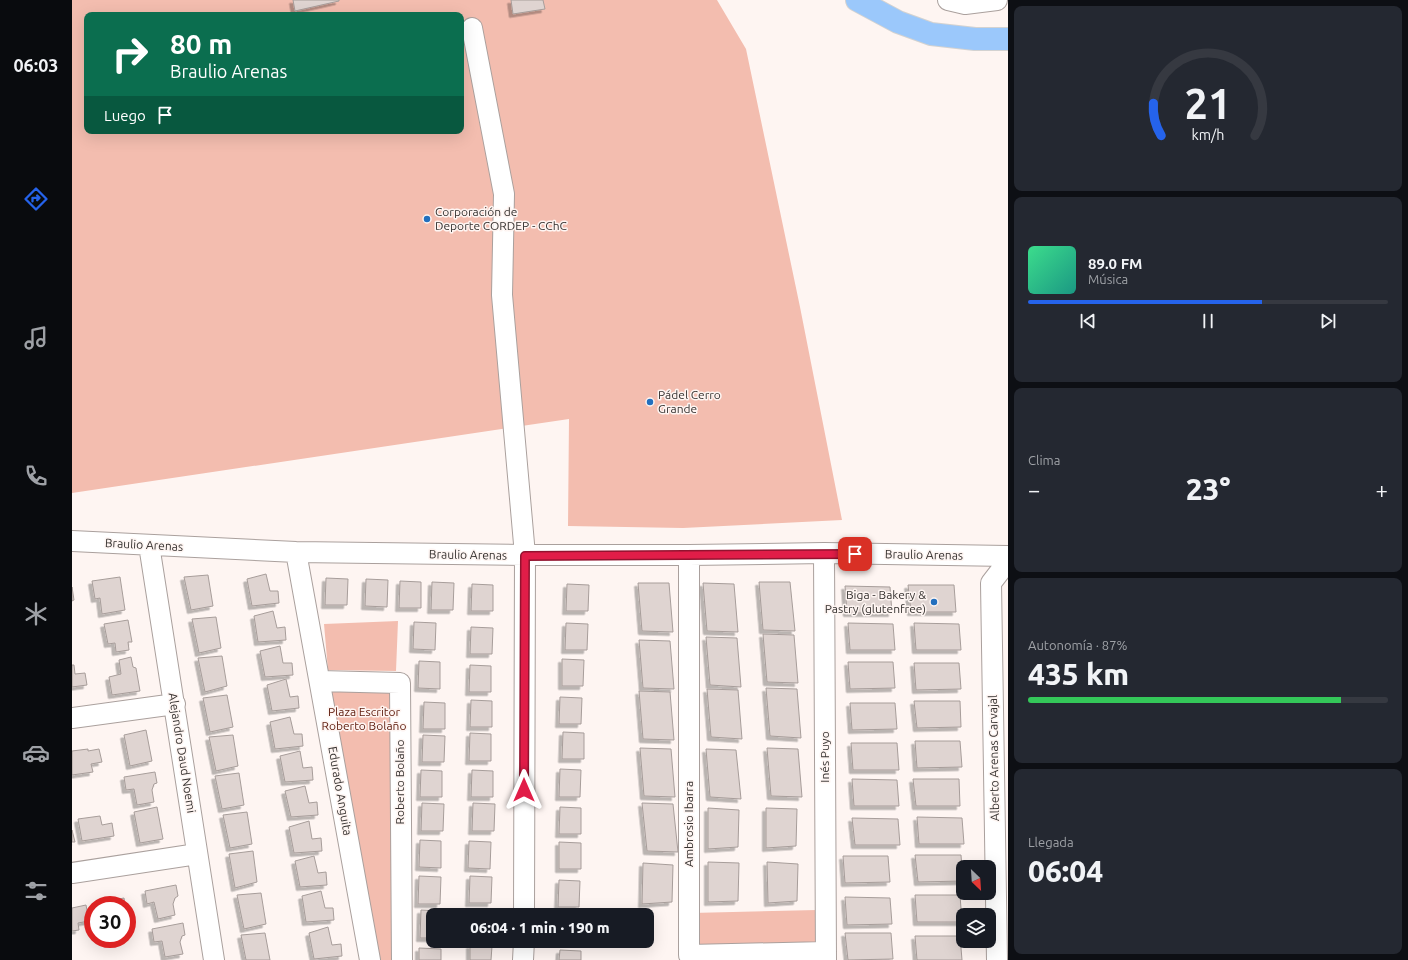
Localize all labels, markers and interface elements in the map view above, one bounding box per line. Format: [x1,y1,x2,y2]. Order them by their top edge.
icon: right [104,28,156,80]
text: 80 m [170,28,232,59]
text: 06:03 [13,55,59,75]
text: Braulio Arenas [170,61,287,81]
text: 21 [1185,80,1231,127]
icon: arrive [154,104,176,126]
text: Luego [104,107,146,124]
text: km/h [1192,127,1224,143]
icon: directions [22,185,50,213]
place label: Corporación de Deporte CORDEP - CChC [435,205,568,232]
marker: Corporación de Deporte CORDEP - CChC [422,214,432,224]
text: 89.0 FM [1088,255,1142,272]
text: Música [1088,272,1128,286]
icon: previous [1077,310,1099,332]
icon: pause [1197,310,1219,332]
icon: next [1317,310,1339,332]
icon: music [22,324,50,352]
place label: Pádel Cerro Grande [658,388,721,415]
marker: Pádel Cerro Grande [645,397,655,407]
text: Clima [1028,453,1060,467]
icon: phone [22,462,50,490]
text: 23° [1186,472,1230,506]
text: − [1028,477,1040,502]
text: + [1376,477,1388,502]
street label: Braulio Arenas [105,536,183,553]
pin [838,537,872,571]
icon: arrive [844,543,866,565]
street label: Braulio Arenas [429,547,507,562]
street label: Braulio Arenas [885,547,963,562]
place label: Biga - Bakery & Pastry (glutenfree) [825,588,926,616]
marker: Biga - Bakery & Pastry (glutenfree) [929,597,939,607]
icon: climate [22,600,50,628]
text: Autonomía · 87% [1028,638,1127,652]
text: 435 km [1028,657,1129,691]
street label: Alejandro Daud Noemi [167,692,198,814]
street label: Alberto Arenas Carvajal [986,695,1001,821]
park label: Plaza Escritor Roberto Bolaño [322,705,406,732]
street label: Inés Puyo [818,731,831,783]
icon: car [22,739,50,767]
street label: Roberto Bolaño [393,740,406,824]
street label: Edurado Anguita [326,745,355,836]
position arrow [503,769,545,811]
street label: Ambrosio Ibarra [682,781,695,867]
text: Llegada [1028,835,1074,849]
text: 06:04 [1028,854,1103,888]
north arrow [956,860,996,900]
map controls [956,860,996,948]
icon: filters [22,877,50,905]
speed limit sign: 30 [84,896,136,948]
button: layers [956,908,996,948]
text: 06:04 · 1 min · 190 m [470,919,610,936]

